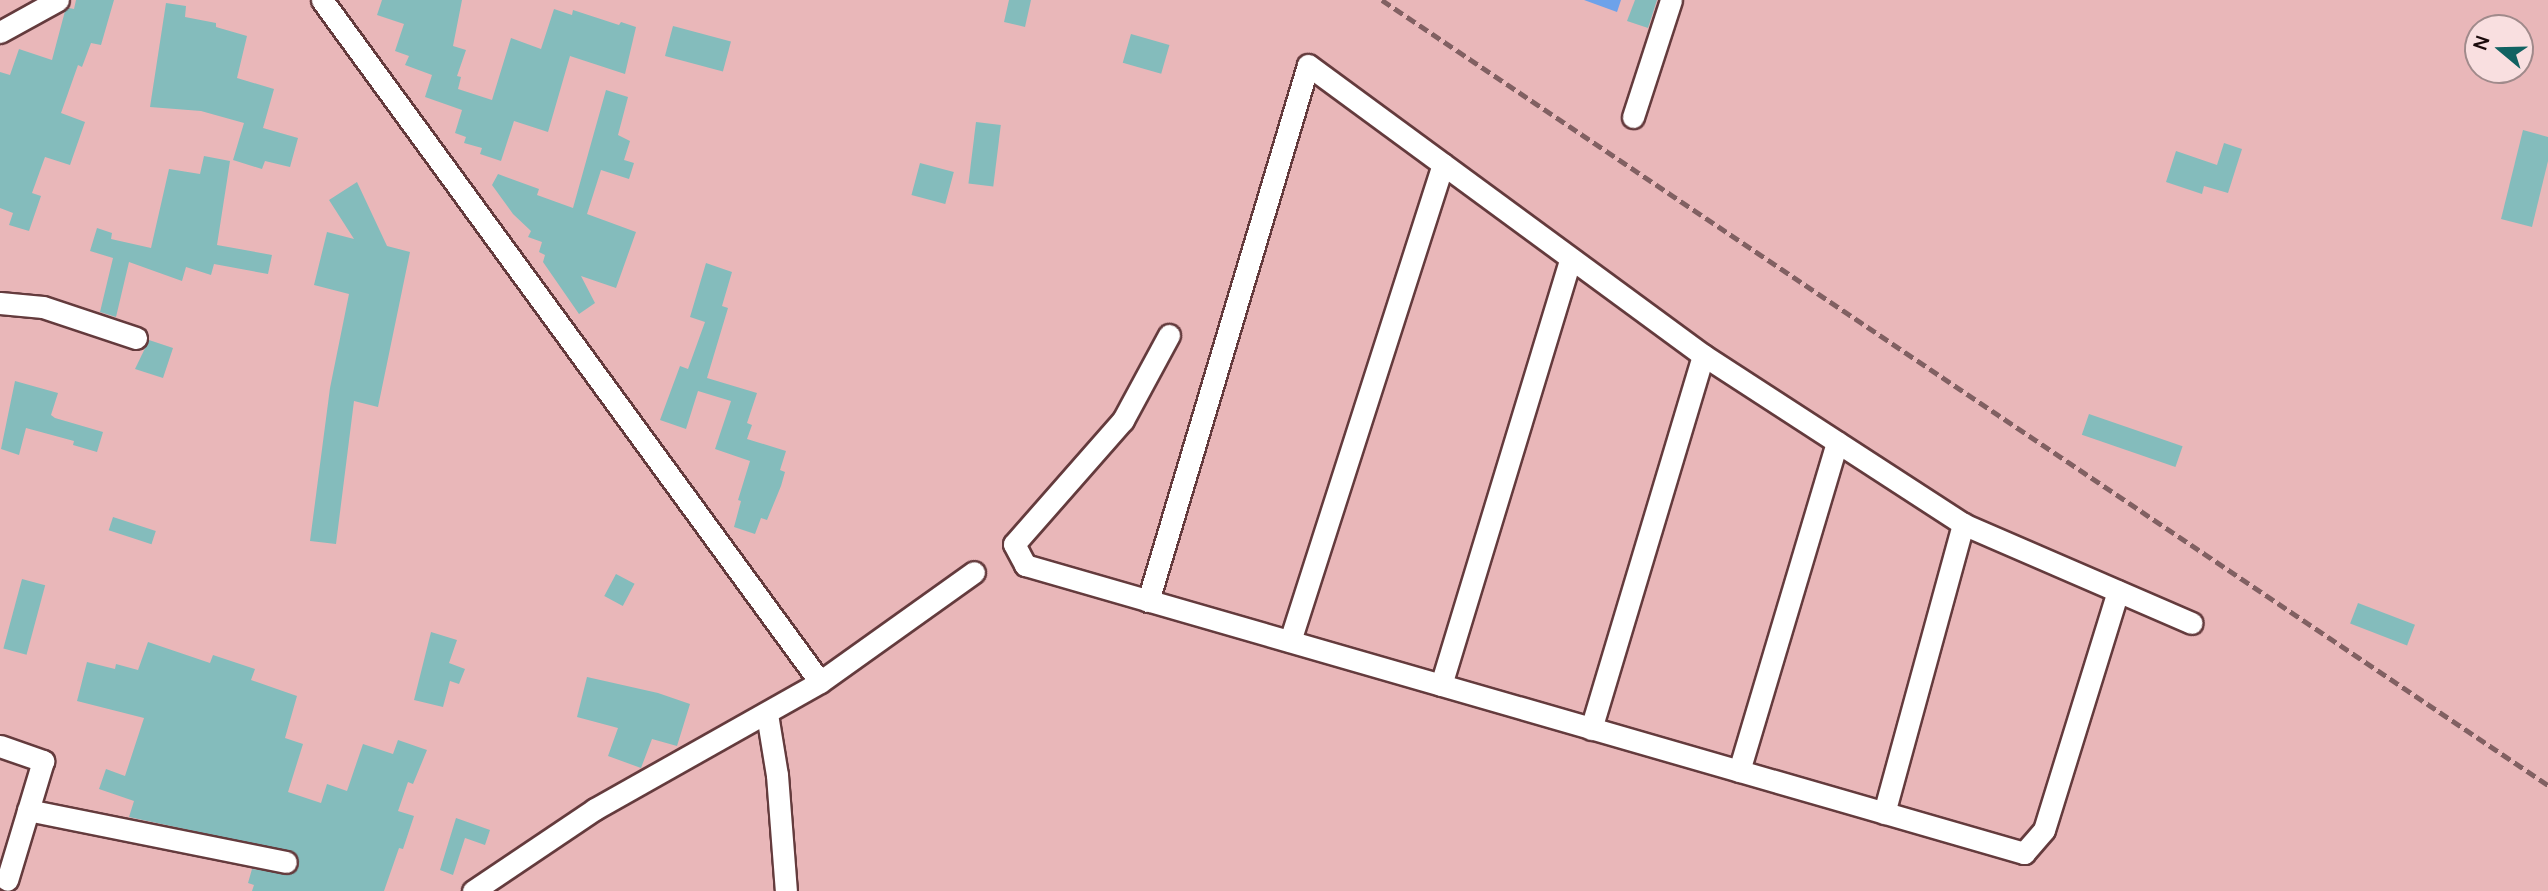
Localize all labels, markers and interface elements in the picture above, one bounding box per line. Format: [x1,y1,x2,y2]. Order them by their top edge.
north arrow [2464,14,2534,84]
text: N [2467,32,2496,54]

